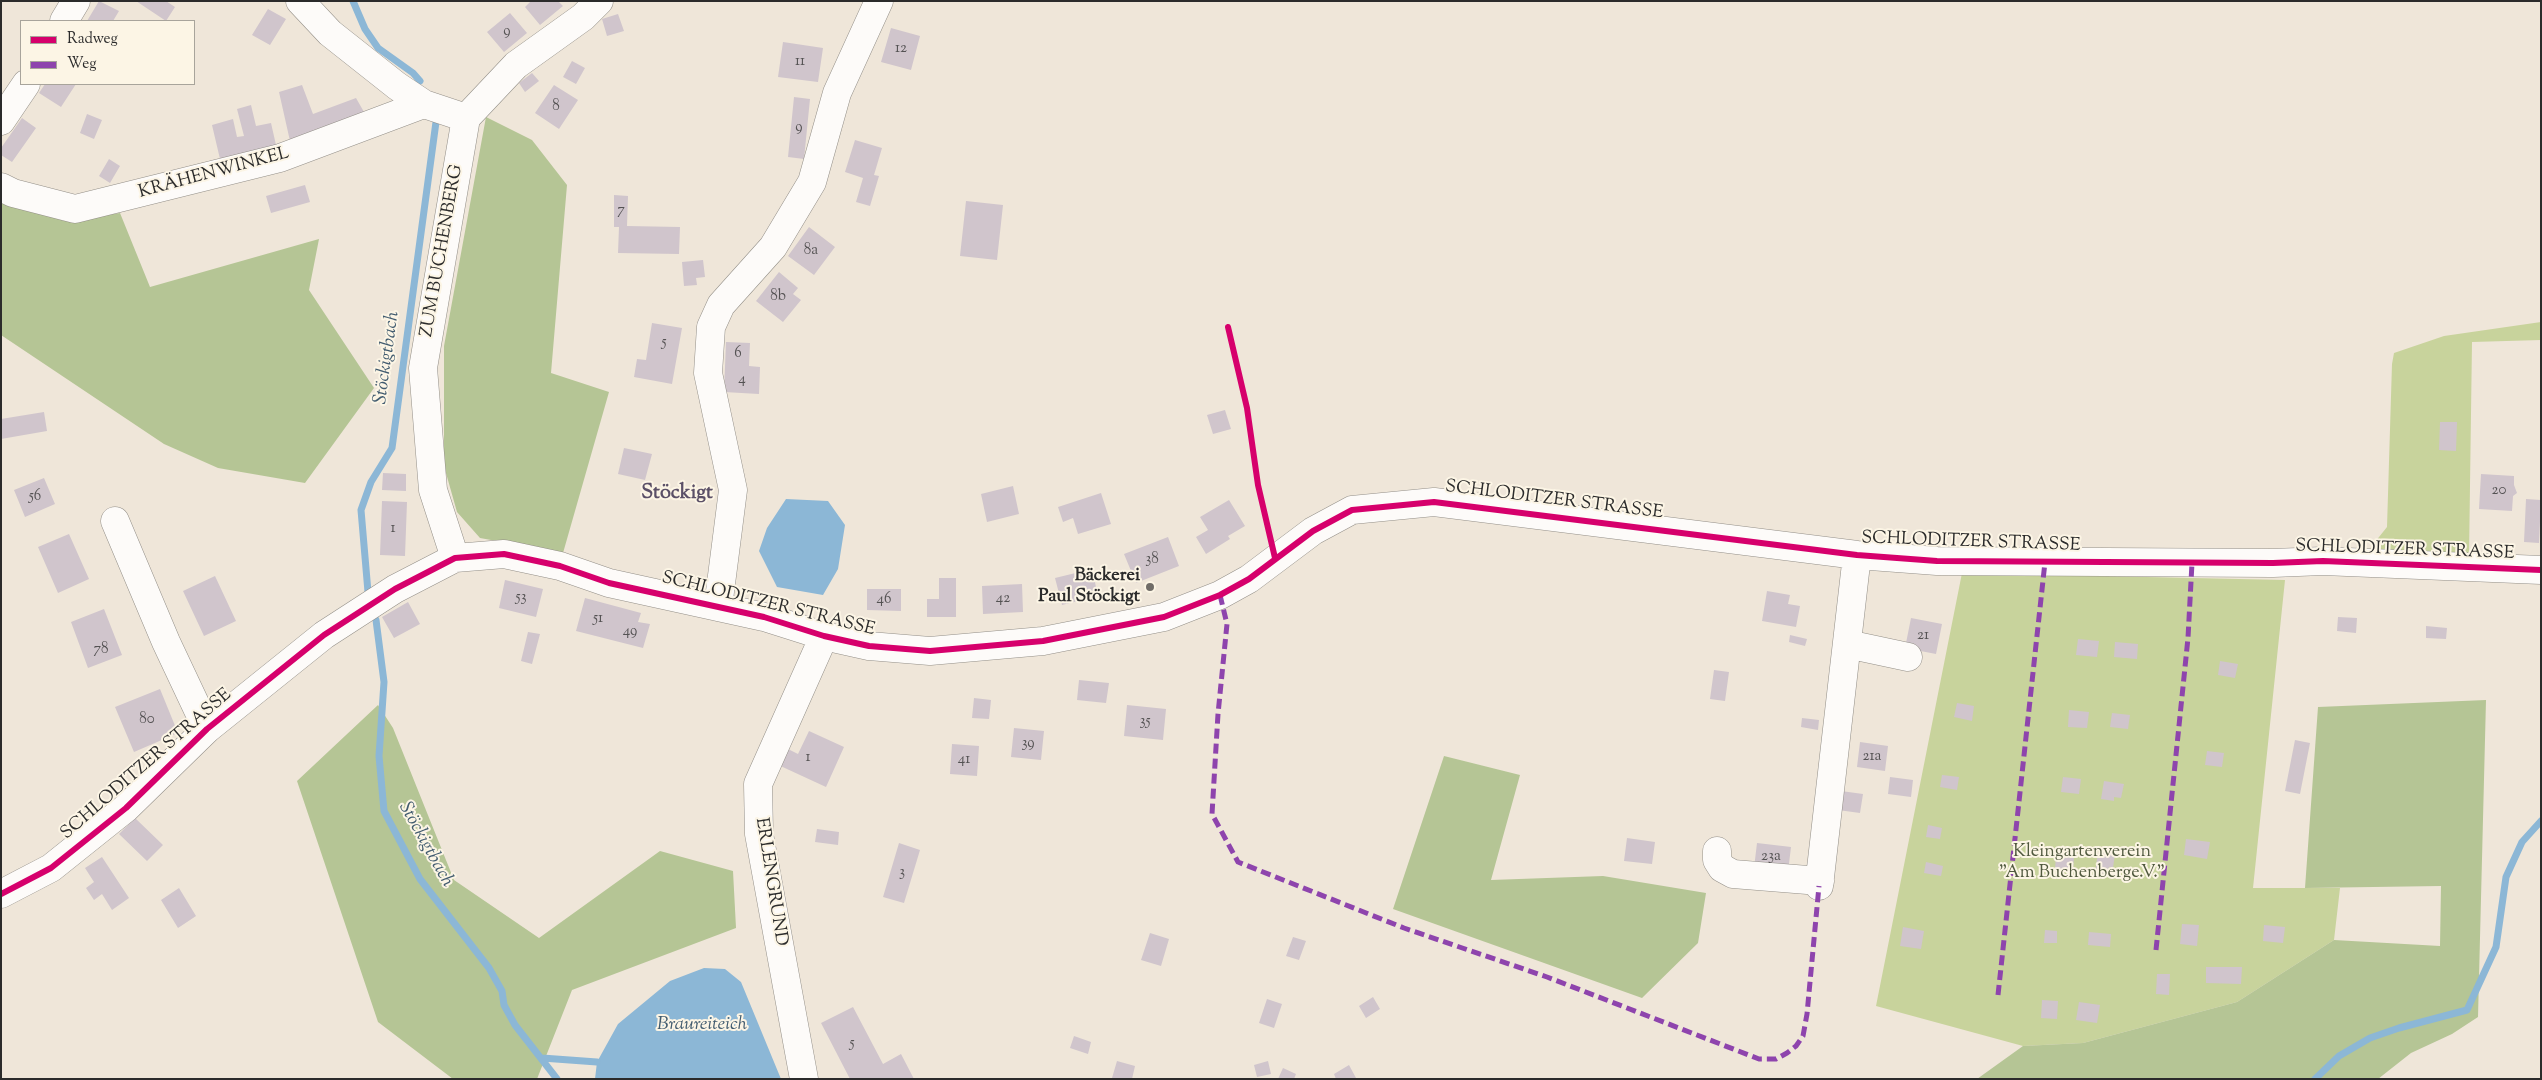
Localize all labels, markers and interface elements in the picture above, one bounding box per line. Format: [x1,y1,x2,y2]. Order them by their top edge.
legend [20,20,195,85]
house number: 9 [503,23,511,41]
text: Radweg [67,29,118,50]
house number: 12 [895,40,907,58]
house number: 11 [795,53,805,71]
text: Weg [67,54,97,75]
house number: 8 [552,98,560,116]
house number: 9 [795,119,803,137]
street label: KRÄHENWINKEL [136,144,292,204]
street label: ZUM BUCHENBERG [417,163,469,339]
house number: 7 [617,202,625,220]
house number: 8a [804,242,818,260]
house number: 8b [770,288,786,306]
water label: Stöckigtbach [370,310,406,406]
house number: 5 [661,334,667,352]
house number: 6 [734,345,742,363]
house number: 4 [738,371,746,389]
street label: SCHLODITZER STRASSE [1444,477,1664,525]
house number: 20 [2492,482,2506,500]
district label: Stöckigt [641,483,713,507]
house number: 56 [29,488,41,506]
house number: 1 [390,520,396,538]
street label: SCHLODITZER STRASSE [1861,528,2081,558]
street label: SCHLODITZER STRASSE [2295,536,2515,566]
house number: 38 [1145,551,1159,569]
place label: Bäckerei Paul Stöckigt [1038,566,1140,608]
street label: SCHLODITZER STRASSE [659,568,877,642]
marker: Bäckerei Paul Stöckigt [1144,581,1156,593]
house number: 53 [515,589,527,607]
house number: 42 [996,590,1010,608]
house number: 46 [877,591,891,609]
house number: 51 [593,610,603,628]
house number: 49 [623,623,637,641]
house number: 21 [1917,627,1929,645]
house number: 78 [93,641,109,659]
street label: SCHLODITZER STRASSE [57,685,237,845]
house number: 80 [139,711,155,729]
house number: 35 [1139,713,1151,731]
house number: 39 [1021,735,1035,753]
house number: 21a [1862,748,1882,766]
house number: 1 [805,749,811,767]
house number: 41 [958,751,970,769]
water label: Stöckigtbach [392,799,458,891]
street label: ERLENGRUND [749,816,791,948]
park label: Kleingartenverein "Am Buchenberge.V." [1999,842,2165,884]
house number: 23a [1761,848,1781,866]
house number: 3 [899,864,905,882]
water label: Braureiteich [657,1015,747,1037]
house number: 5 [849,1035,855,1053]

